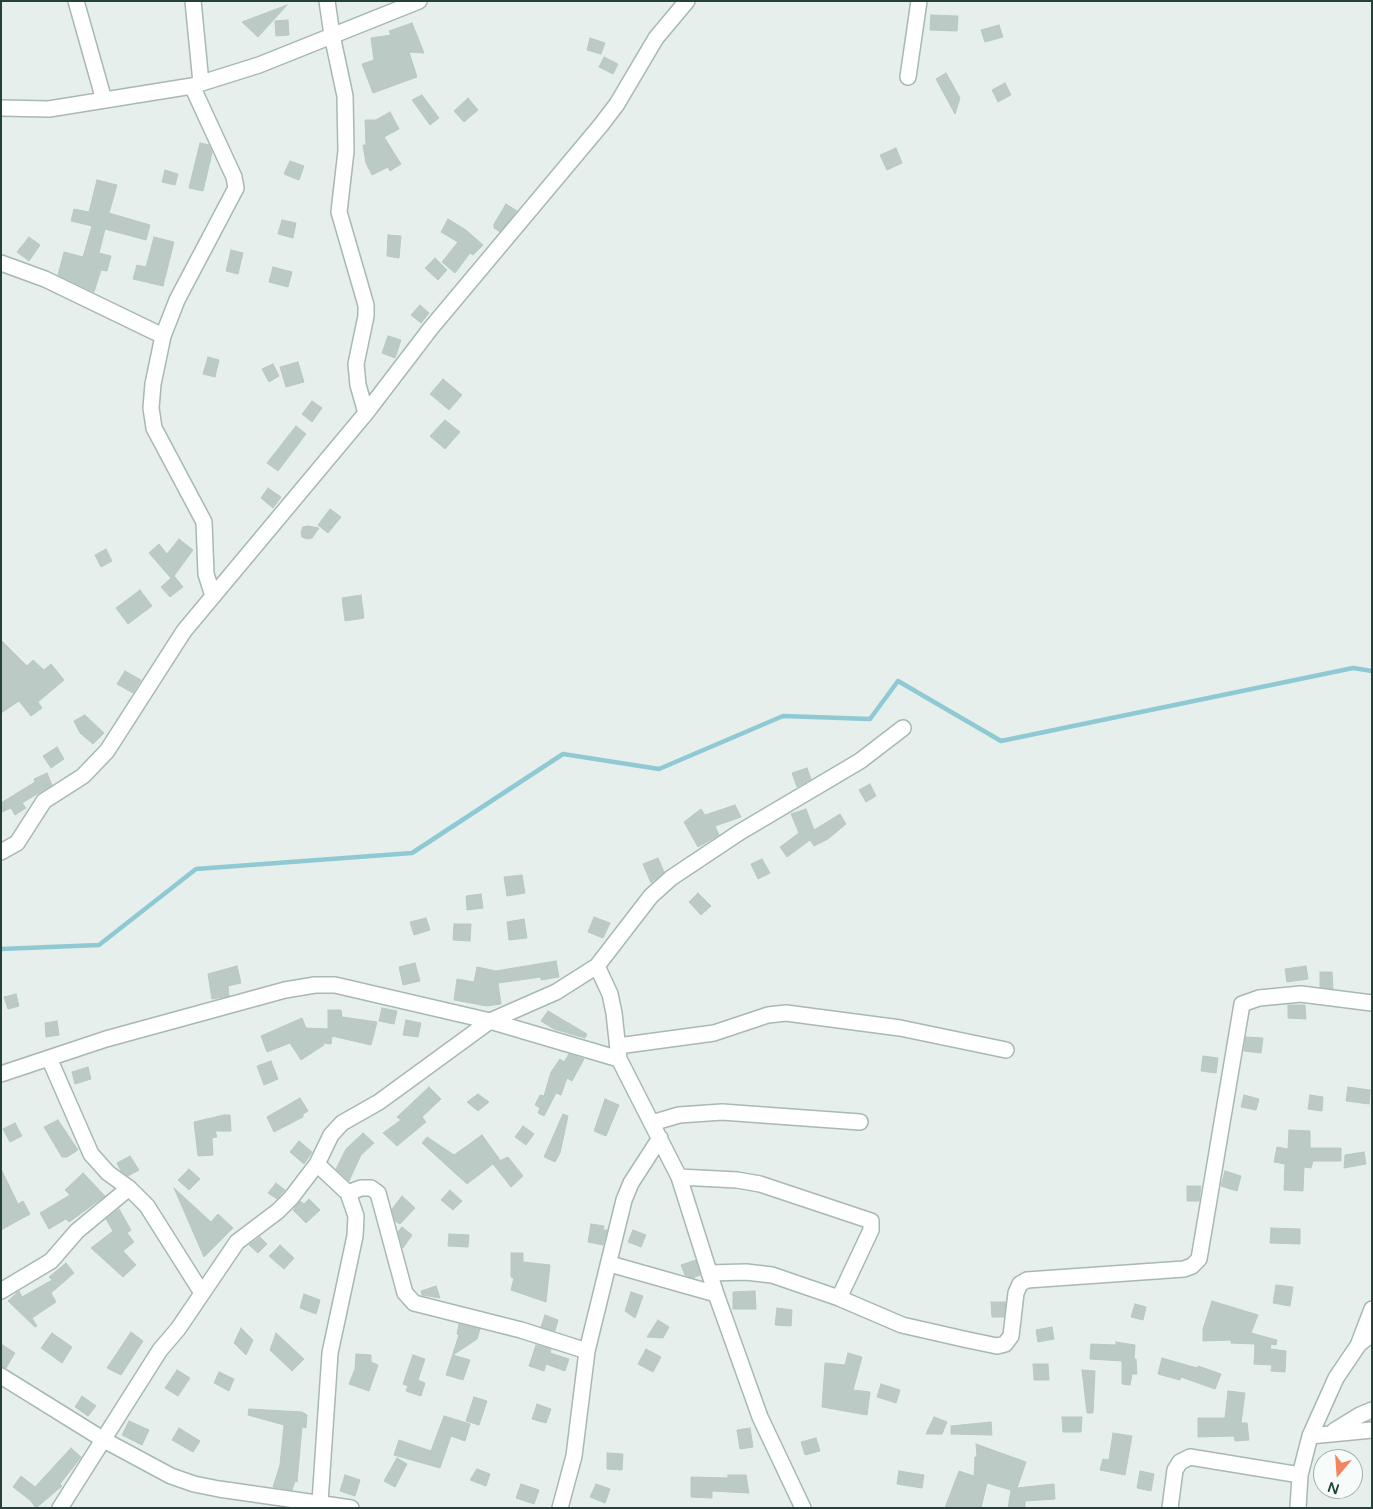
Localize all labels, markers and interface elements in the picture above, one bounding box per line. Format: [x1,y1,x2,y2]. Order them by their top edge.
north arrow [1313,1449,1363,1499]
text: N [1326,1478,1341,1498]

